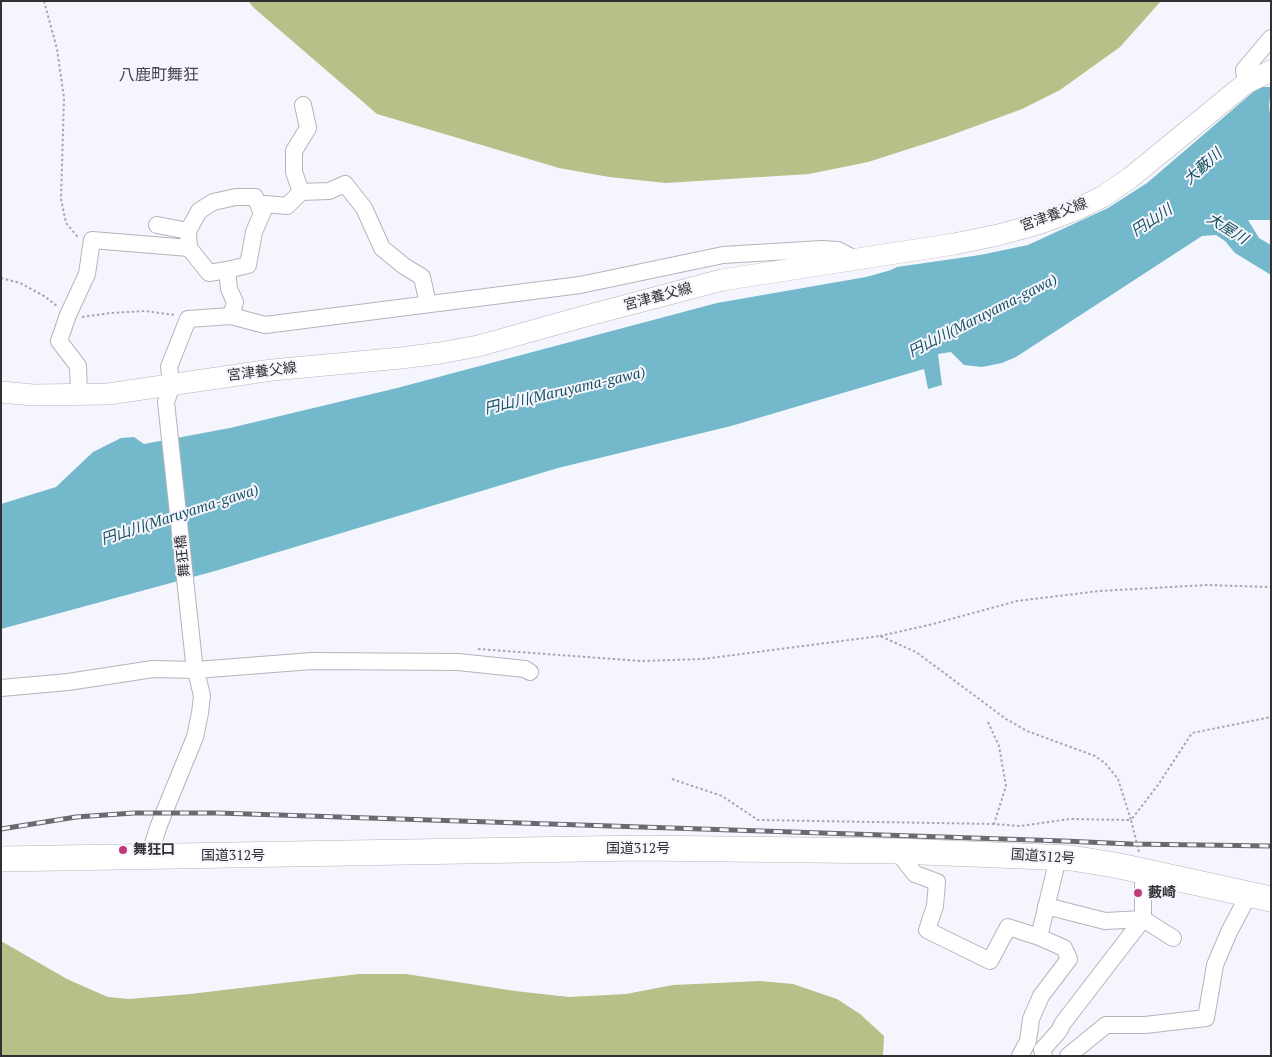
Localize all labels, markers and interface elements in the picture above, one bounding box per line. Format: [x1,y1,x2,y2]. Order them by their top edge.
district label: 八鹿町舞狂 [119,65,199,85]
water label: 大藪川 [1180,145,1226,189]
street label: 宮津養父線 [1018,195,1090,235]
water label: 円山川 [1128,201,1176,241]
water label: 大屋川 [1203,209,1251,249]
water label: 円山川(Maruyama-gawa) [906,271,1060,361]
street label: 宮津養父線 [622,280,694,314]
street label: 宮津養父線 [226,359,298,385]
water label: 円山川(Maruyama-gawa) [483,364,647,418]
water label: 円山川(Maruyama-gawa) [99,481,261,549]
street label: 舞狂橋 [172,534,194,578]
street label: 国道312号 [606,841,670,857]
place label: 舞狂口 [133,842,175,858]
marker: 舞狂口 [117,844,129,856]
street label: 国道312号 [1010,846,1076,868]
street label: 国道312号 [201,848,265,864]
place label: 藪崎 [1148,885,1176,901]
marker: 藪崎 [1132,887,1144,899]

